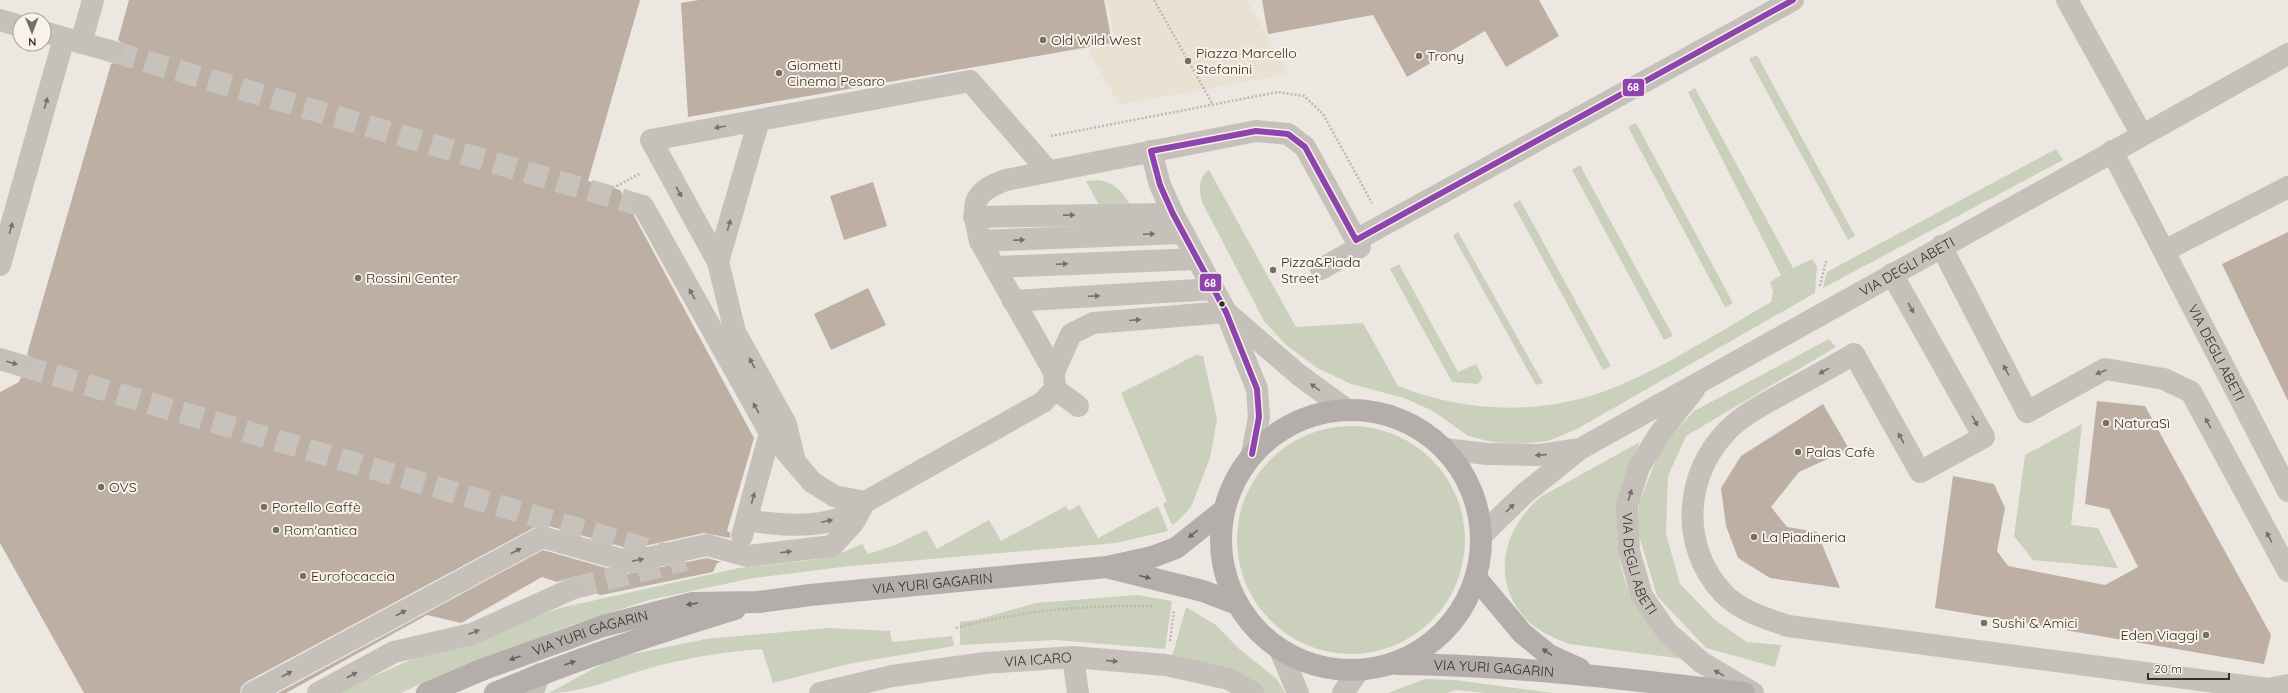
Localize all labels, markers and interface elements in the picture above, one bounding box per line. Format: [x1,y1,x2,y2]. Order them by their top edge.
north arrow [12,12,52,52]
place label: Old Wild West [1051,31,1142,49]
text: N [28,35,36,49]
marker: Old Wild West [1038,35,1048,45]
place label: Piazza Marcello Stefanini [1196,44,1297,78]
place label: Trony [1427,47,1464,65]
marker: Trony [1414,51,1424,61]
place label: Giometti Cinema Pesaro [787,56,885,90]
marker: Piazza Marcello Stefanini [1183,56,1193,66]
marker: Giometti Cinema Pesaro [774,68,784,78]
line badge: 68 [1622,78,1645,97]
text: 68 [1627,80,1639,94]
one-way arrow [43,96,49,108]
one-way arrow [714,125,727,131]
one-way arrow [676,186,683,198]
one-way arrow [1063,212,1076,218]
one-way arrow [726,219,732,231]
one-way arrow [8,222,14,234]
one-way arrow [1143,231,1155,238]
street label: VIA DEGLI ABETI [1856,233,1958,300]
one-way arrow [1013,236,1025,243]
place label: Pizza&Piada Street [1281,253,1361,287]
one-way arrow [1055,261,1068,268]
marker: Pizza&Piada Street [1268,265,1278,275]
place label: Rossini Center [366,269,459,287]
marker: Rossini Center [353,273,363,283]
line badge: 68 [1199,273,1222,292]
text: 68 [1204,276,1216,290]
one-way arrow [689,288,696,300]
one-way arrow [1088,293,1100,300]
unlabelled marker [1217,299,1227,309]
street label: VIA DEGLI ABETI [2184,301,2249,404]
one-way arrow [1908,302,1915,314]
one-way arrow [1129,316,1141,323]
one-way arrow [748,357,755,369]
one-way arrow [5,360,18,366]
one-way arrow [2002,365,2009,376]
one-way arrow [1818,367,1830,374]
one-way arrow [2094,370,2106,376]
one-way arrow [1310,383,1320,391]
one-way arrow [752,402,759,414]
place label: NaturaSì [2114,414,2170,432]
one-way arrow [1972,415,1978,427]
one-way arrow [2204,417,2211,428]
marker: NaturaSì [2101,418,2111,428]
one-way arrow [1898,432,1904,444]
place label: Palas Cafè [1806,443,1875,461]
marker: Palas Cafè [1793,447,1803,457]
one-way arrow [1535,451,1547,458]
place label: OVS [109,478,137,496]
marker: OVS [96,482,106,492]
one-way arrow [1627,489,1633,501]
one-way arrow [750,492,756,504]
place label: Portello Caffè [272,498,361,516]
marker: Portello Caffè [259,502,269,512]
one-way arrow [1505,503,1515,512]
street label: VIA DEGLI ABETI [1618,512,1661,618]
one-way arrow [821,517,833,523]
place label: Rom'antica [284,521,357,539]
marker: Rom'antica [271,525,281,535]
place label: La Piadineria [1762,528,1846,546]
one-way arrow [1188,530,1199,538]
one-way arrow [2266,531,2273,543]
marker: La Piadineria [1749,532,1759,542]
one-way arrow [510,548,521,554]
one-way arrow [780,549,792,555]
one-way arrow [632,557,644,563]
place label: Eurofocaccia [311,567,395,585]
street label: VIA YURI GAGARIN [872,569,994,598]
marker: Eurofocaccia [298,571,308,581]
one-way arrow [1139,574,1151,580]
one-way arrow [686,601,698,607]
street label: VIA YURI GAGARIN [530,606,650,660]
one-way arrow [395,609,407,616]
place label: Sushi & Amici [1992,614,2078,632]
marker: Sushi & Amici [1979,618,1989,628]
place label: Eden Viaggi [2121,626,2198,644]
one-way arrow [469,629,481,635]
marker: Eden Viaggi [2201,630,2211,640]
street label: VIA ICARO [1004,648,1072,671]
one-way arrow [1541,648,1552,656]
one-way arrow [508,655,520,661]
scale bar [2148,655,2229,681]
street label: VIA YURI GAGARIN [1433,656,1555,681]
one-way arrow [1106,657,1118,664]
one-way arrow [564,660,576,666]
text: 20 m [2154,661,2182,676]
one-way arrow [1714,669,1724,677]
one-way arrow [281,671,293,678]
one-way arrow [346,671,358,678]

